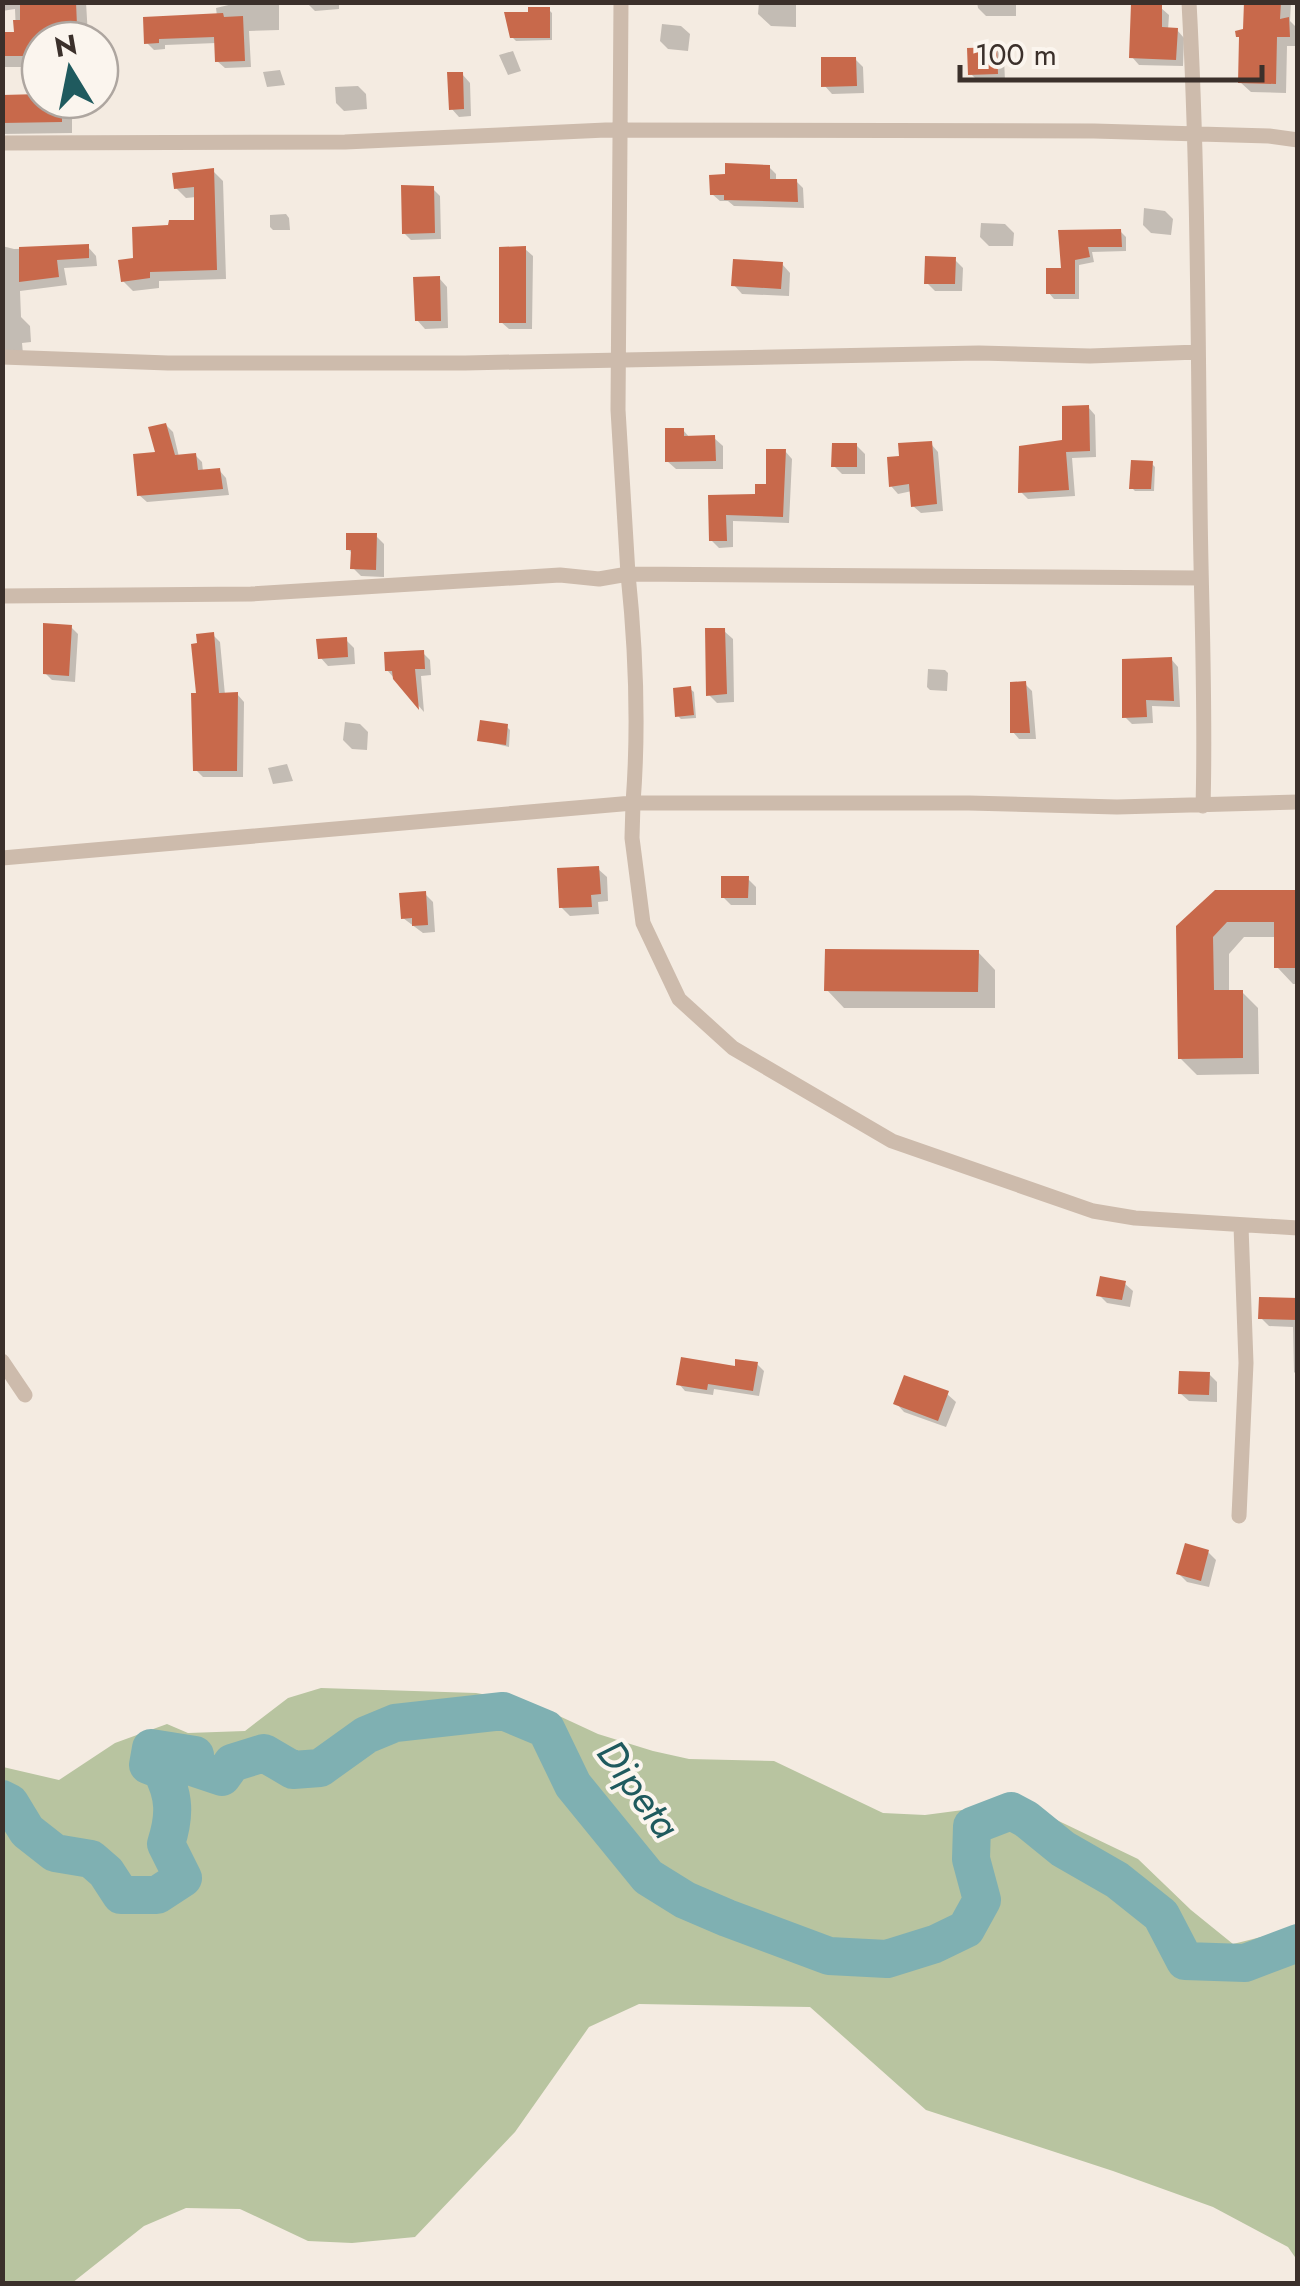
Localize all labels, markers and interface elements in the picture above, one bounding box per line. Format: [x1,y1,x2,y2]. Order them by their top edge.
north arrow [20,20,120,120]
scale bar [960,20,1262,82]
text: N [51,24,80,68]
text: 100 m [975,33,1057,76]
water label: Dipeta [583,1727,695,1851]

